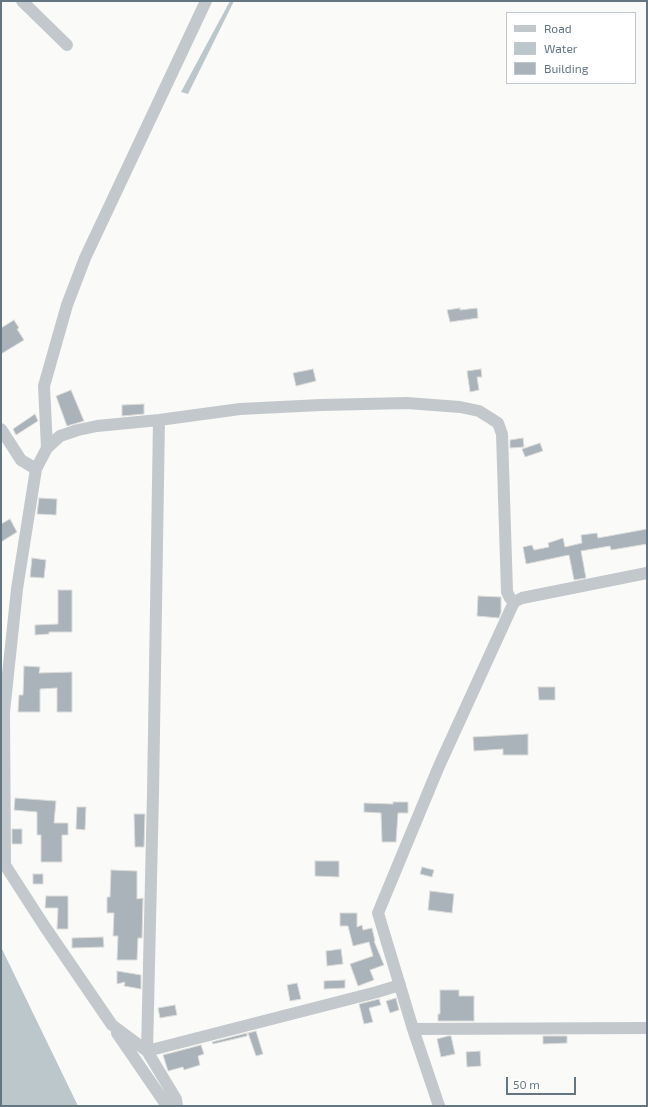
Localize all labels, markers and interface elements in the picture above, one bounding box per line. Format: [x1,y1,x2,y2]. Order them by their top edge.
legend [506,12,636,84]
text: Road [544,21,572,35]
text: Water [544,41,578,55]
text: Building [544,61,588,75]
scale bar [508,1069,578,1095]
text: 50 m [513,1077,540,1091]

